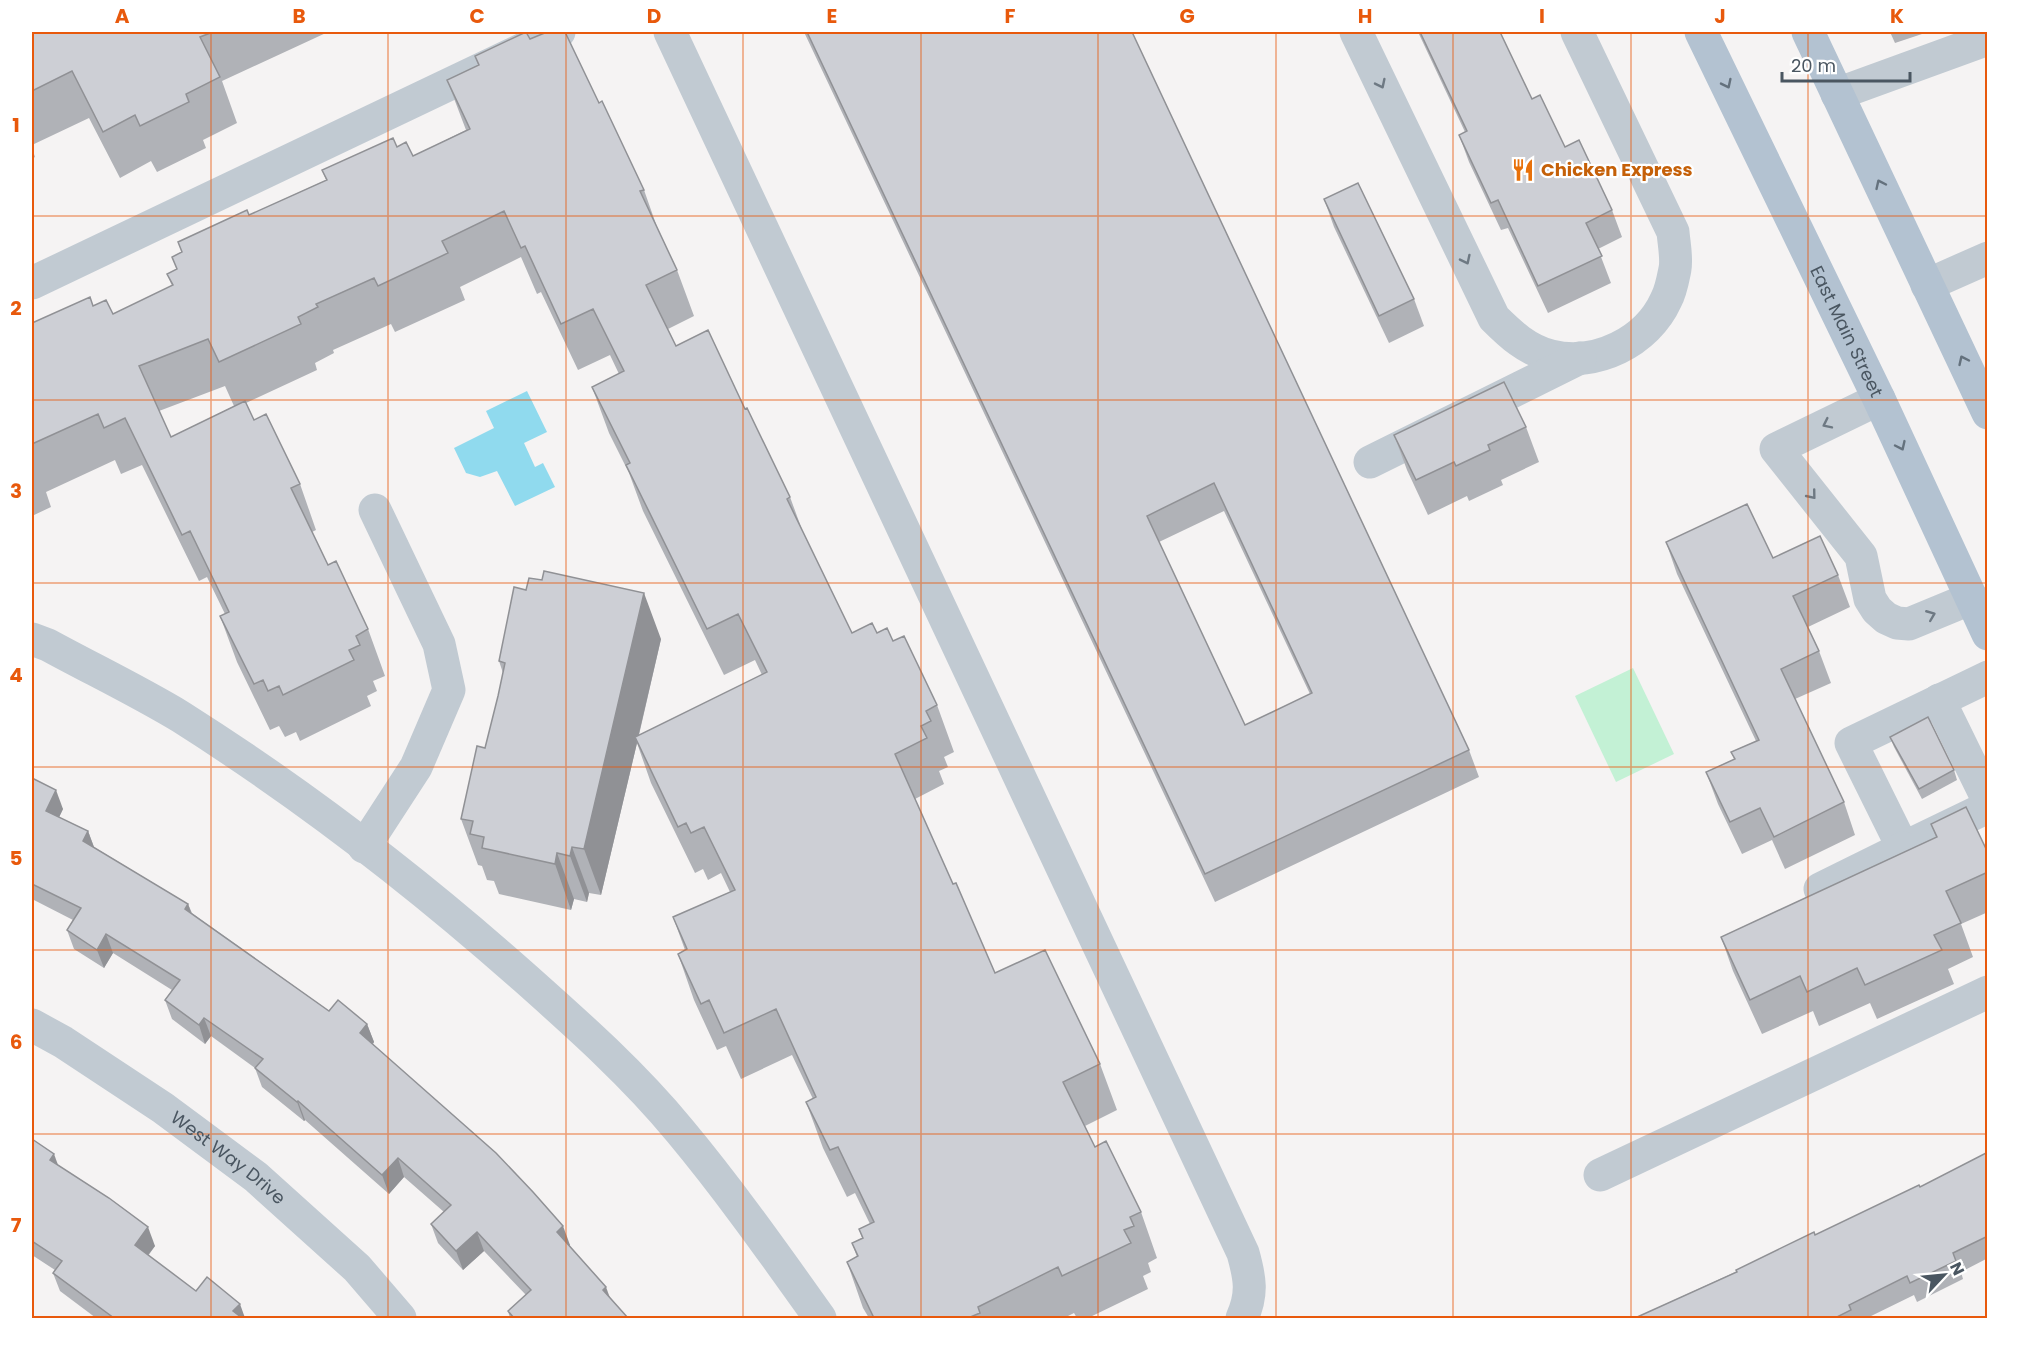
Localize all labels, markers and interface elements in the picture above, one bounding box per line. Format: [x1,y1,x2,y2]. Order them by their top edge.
text: A [115,2,130,30]
text: B [292,2,306,30]
text: C [469,2,485,30]
text: D [647,2,661,30]
text: E [827,2,837,30]
text: F [1005,2,1016,30]
text: G [1179,2,1195,30]
text: H [1358,2,1372,30]
text: I [1539,2,1545,30]
text: J [1714,2,1726,30]
text: K [1890,2,1904,30]
scale bar [1782,45,1910,83]
text: 20 m [1791,53,1836,78]
one-way arrow [1374,78,1386,89]
one-way arrow [1720,78,1731,89]
text: 1 [12,111,20,139]
restaurant icon: Chicken Express [1510,157,1536,183]
place label: Chicken Express [1541,157,1693,182]
one-way arrow [1875,179,1887,190]
one-way arrow [1458,254,1470,265]
street label: East Main Street [1804,261,1889,401]
text: 2 [10,294,22,322]
one-way arrow [1958,356,1970,367]
one-way arrow [1823,417,1834,429]
one-way arrow [1893,439,1905,450]
text: 3 [10,477,22,505]
one-way arrow [1805,488,1816,499]
one-way arrow [1925,610,1936,622]
text: 4 [9,661,23,689]
text: 5 [10,844,23,872]
text: 6 [10,1028,22,1056]
street label: West Way Drive [166,1105,291,1210]
text: 7 [11,1211,22,1239]
north arrow [1914,1245,1974,1305]
text: N [1944,1258,1970,1279]

